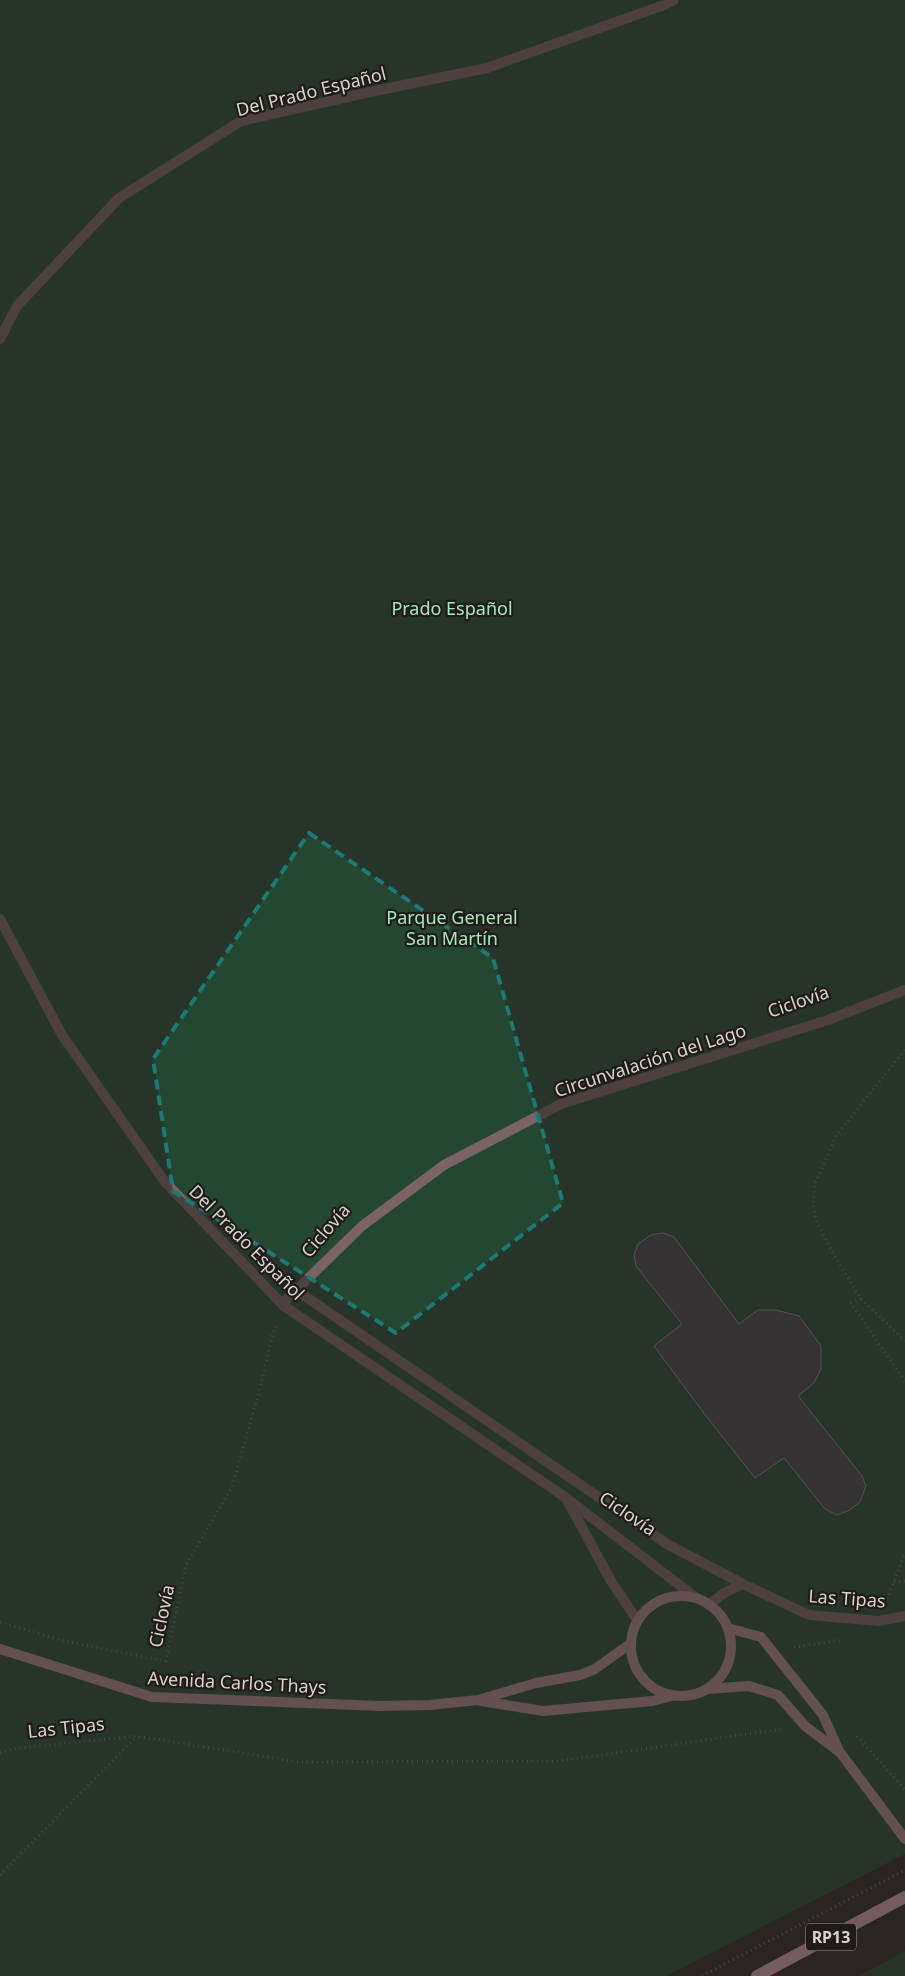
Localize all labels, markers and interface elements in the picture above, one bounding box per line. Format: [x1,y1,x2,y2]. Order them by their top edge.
street label: Del Prado Español [233,61,389,121]
park label: Prado Español [391,596,513,620]
park label: Parque General San Martín [386,905,518,950]
street label: Ciclovía [764,979,832,1023]
street label: Circunvalación del Lago [551,1018,749,1102]
street label: Del Prado Español [184,1179,310,1305]
street label: Ciclovía [295,1198,355,1262]
street label: Ciclovía [595,1485,661,1541]
street label: Ciclovía [143,1582,179,1650]
street label: Las Tipas [808,1583,886,1613]
street label: Avenida Carlos Thays [147,1665,327,1699]
street label: Las Tipas [26,1711,106,1743]
road number: RP13 [806,1924,856,1950]

